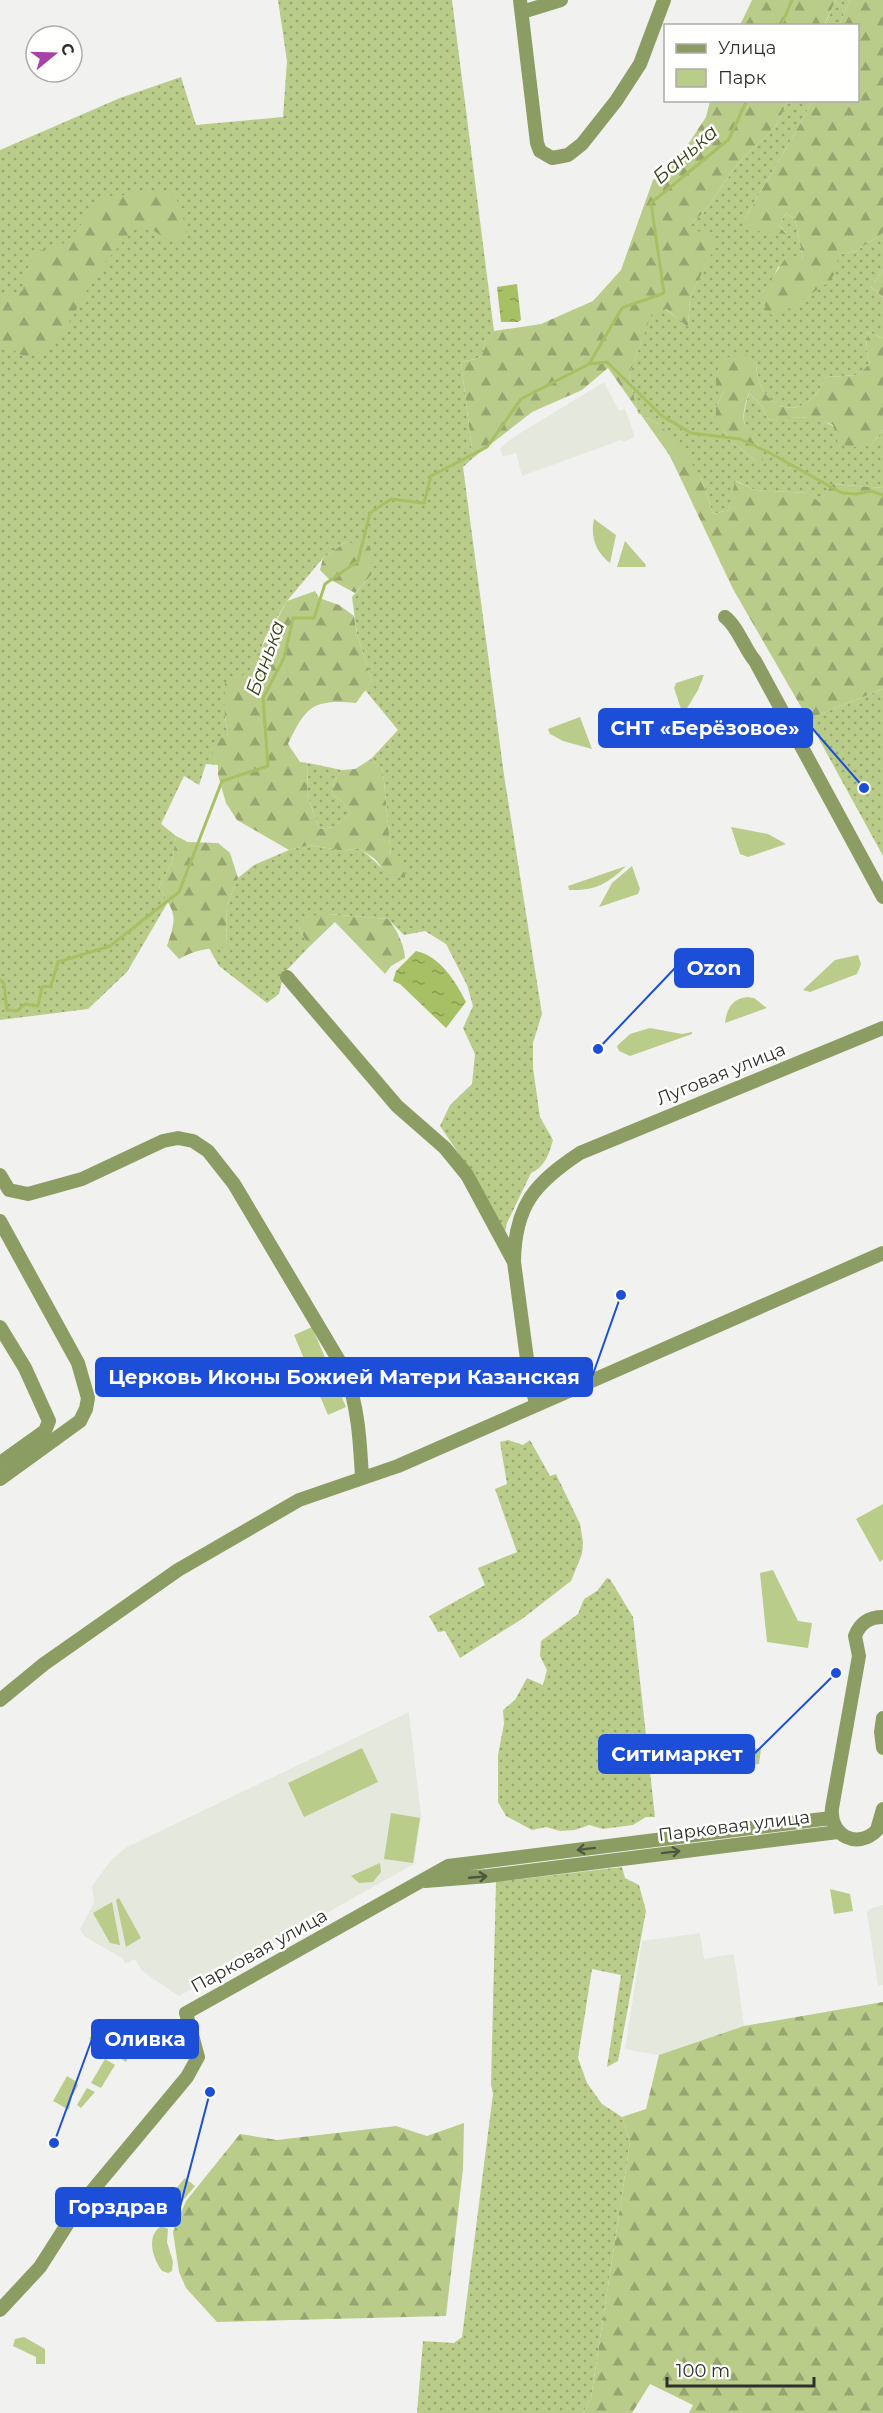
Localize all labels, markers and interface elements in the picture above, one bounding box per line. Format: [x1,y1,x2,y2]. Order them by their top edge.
north arrow [24,24,84,84]
legend [664,24,859,102]
text: Улица [718,37,776,59]
text: С [57,41,79,58]
text: Парк [718,67,767,89]
water label: Банька [648,119,722,189]
water label: Банька [240,617,290,699]
callout: СНТ «Берёзовое» [599,709,812,747]
text: СНТ «Берёзовое» [610,716,800,740]
callout: Ozon [675,949,753,987]
text: Ozon [687,956,741,980]
street label: Луговая улица [653,1038,789,1110]
callout: Церковь Иконы Божией Матери Казанская [96,1358,592,1396]
text: Церковь Иконы Божией Матери Казанская [108,1365,580,1389]
callout: Ситимаркет [599,1735,754,1773]
text: Ситимаркет [611,1742,743,1766]
street label: Парковая улица [657,1806,811,1846]
one-way arrow [576,1844,596,1855]
one-way arrow [661,1846,681,1857]
one-way arrow [468,1871,487,1882]
street label: Парковая улица [187,1904,331,1998]
callout: Оливка [92,2020,198,2058]
text: Оливка [104,2027,186,2051]
callout: Горздрав [56,2188,180,2226]
text: Горздрав [68,2195,168,2219]
scale bar [667,2350,814,2388]
text: 100 m [676,2360,730,2382]

